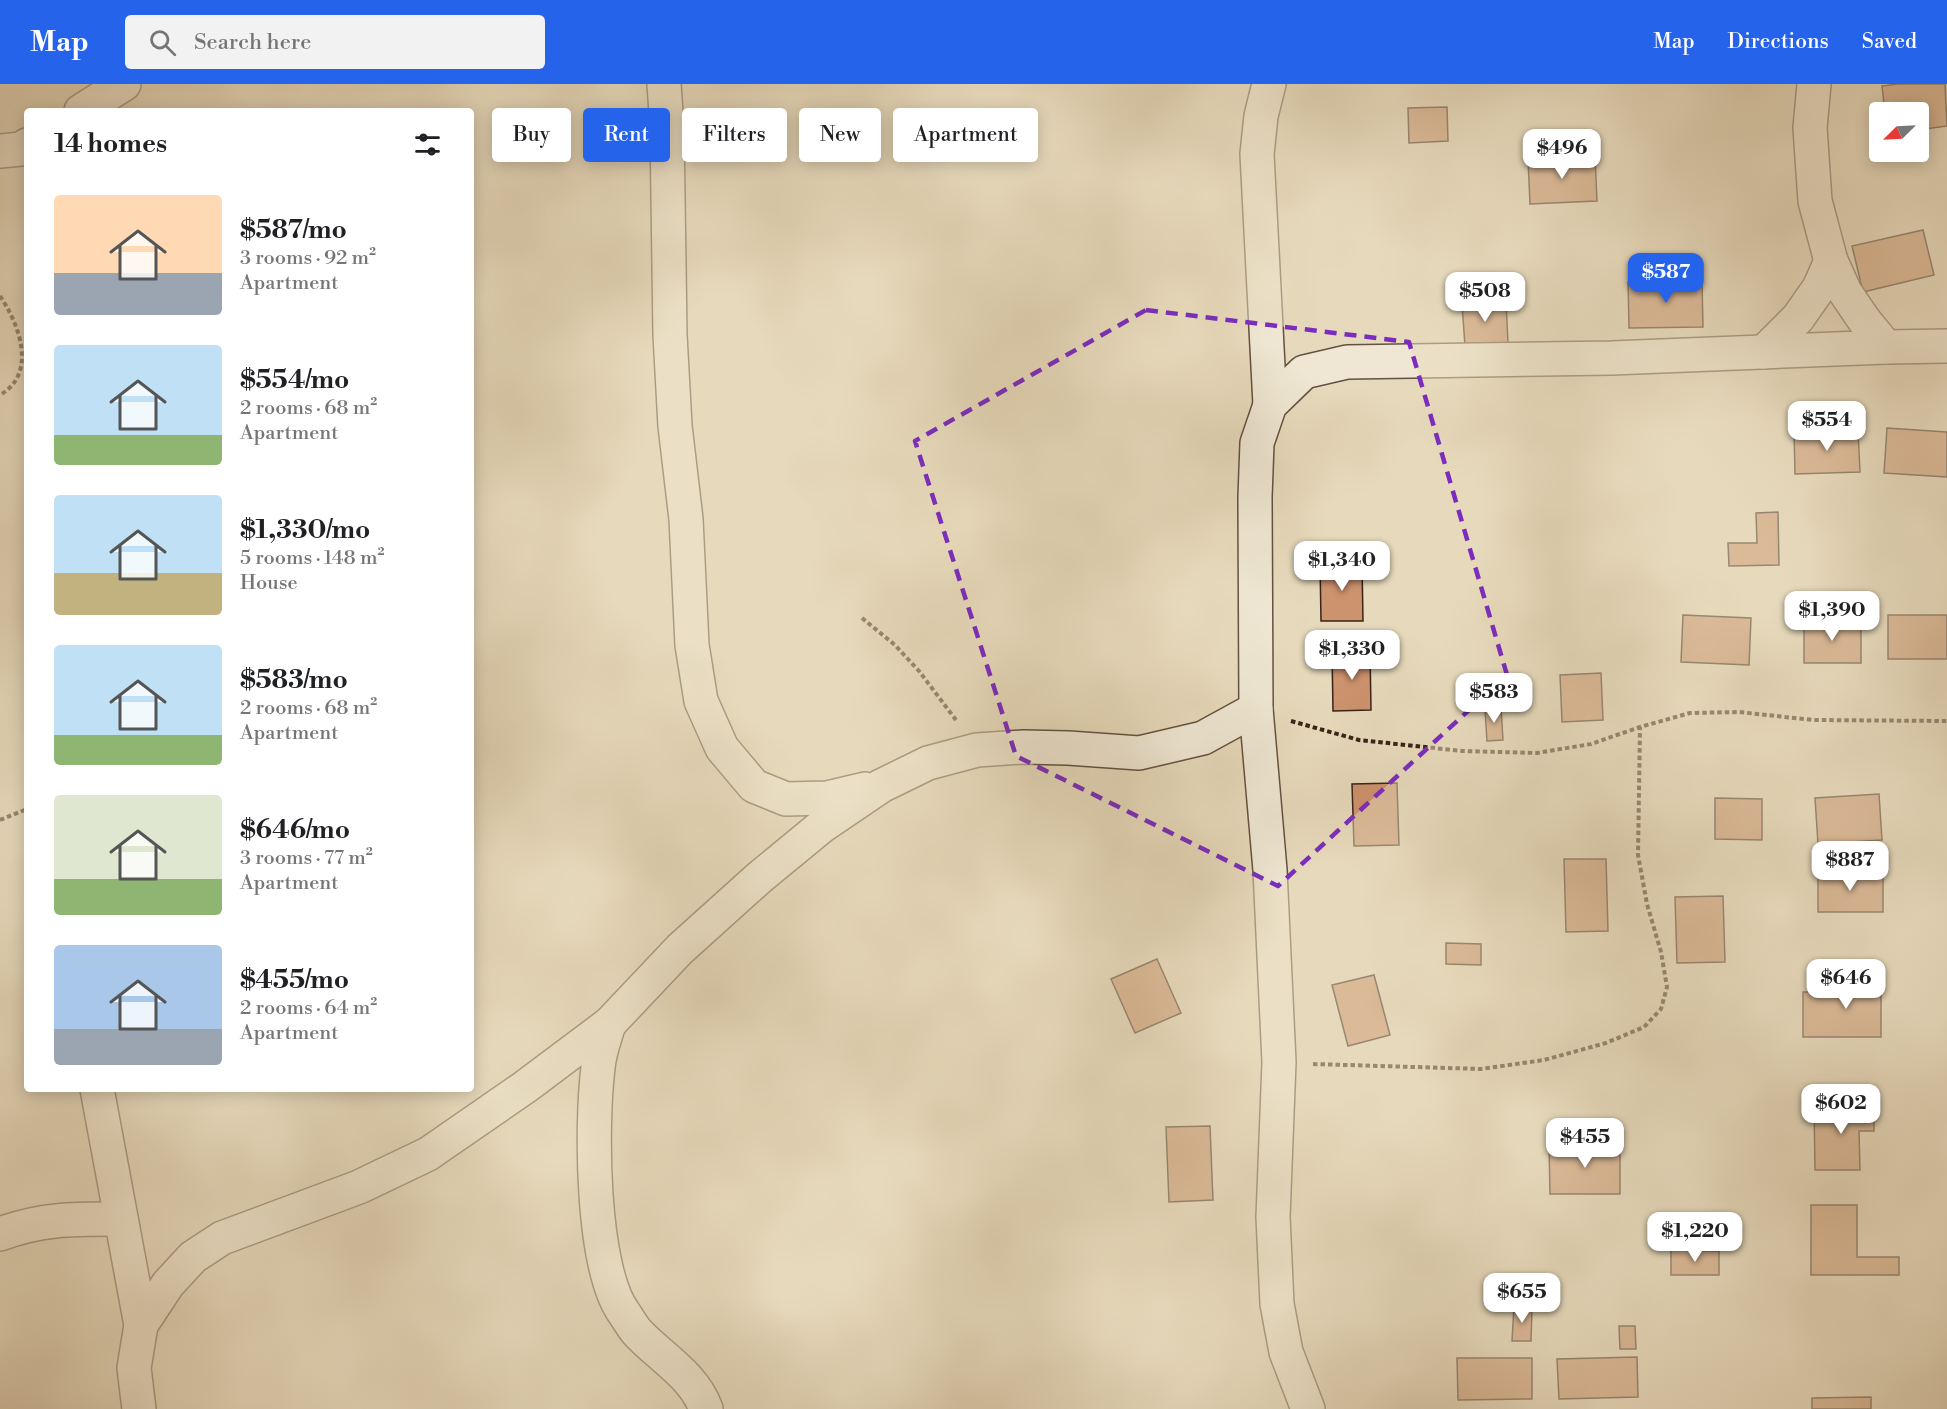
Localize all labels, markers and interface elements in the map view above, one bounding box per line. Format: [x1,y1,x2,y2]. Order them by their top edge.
search box [125,15,545,69]
text: Map [30,25,89,60]
icon: search [146,26,179,59]
text: Search here [194,29,311,56]
text: Map [1653,29,1695,55]
text: Directions [1728,29,1829,55]
text: Saved [1862,29,1917,55]
north arrow [1869,102,1929,162]
map controls [1869,102,1929,162]
chip: Buy [492,108,571,162]
chip: Rent [583,108,670,162]
chip: Filters [682,108,787,162]
chip: New [799,108,881,162]
chip: Apartment [893,108,1038,162]
text: 14 homes [54,128,167,160]
icon: filters [411,128,444,161]
pin: $496 [1526,129,1598,180]
text: $496 [1537,136,1587,161]
text: $587/mo [240,214,347,246]
icon: home [102,219,174,291]
text: 3 rooms · 92 m² [240,246,376,271]
pin: $587 [1630,253,1702,304]
text: $587 [1642,260,1690,285]
text: Apartment [240,271,338,296]
pin: $508 [1449,272,1521,323]
text: $508 [1459,279,1511,304]
text: $554/mo [240,364,349,396]
icon: home [102,369,174,441]
text: 2 rooms · 68 m² [240,396,377,421]
pin: $554 [1791,401,1863,452]
text: $554 [1802,408,1852,433]
text: Apartment [240,421,338,446]
text: $1,330/mo [240,514,370,546]
icon: home [102,519,174,591]
pin: $1,340 [1293,541,1391,592]
text: 5 rooms · 148 m² [240,546,384,571]
text: $1,340 [1308,548,1376,573]
text: House [240,571,298,596]
pin: $1,390 [1783,591,1881,642]
text: $1,390 [1798,598,1866,623]
pin: $1,330 [1303,630,1401,681]
text: $1,330 [1319,637,1385,662]
text: $583/mo [240,664,348,696]
icon: home [102,669,174,741]
pin: $583 [1458,673,1530,724]
text: $583 [1469,680,1519,705]
text: 2 rooms · 68 m² [240,696,377,721]
text: Apartment [240,721,338,746]
text: $646/mo [240,814,350,846]
icon: home [102,819,174,891]
pin: $887 [1814,841,1886,892]
text: 3 rooms · 77 m² [240,846,373,871]
text: $887 [1826,848,1874,873]
text: Apartment [240,871,338,896]
pin: $646 [1810,959,1882,1010]
text: $455/mo [240,964,349,996]
text: $646 [1821,966,1871,991]
icon: home [102,969,174,1041]
text: 2 rooms · 64 m² [240,996,377,1021]
text: Apartment [240,1021,338,1046]
pin: $602 [1805,1084,1877,1135]
text: $602 [1815,1091,1867,1116]
pin: $455 [1549,1118,1621,1169]
text: $455 [1560,1125,1610,1150]
pin: $1,220 [1646,1212,1744,1263]
text: $1,220 [1661,1219,1729,1244]
pin: $655 [1486,1273,1558,1324]
text: $655 [1497,1280,1547,1305]

